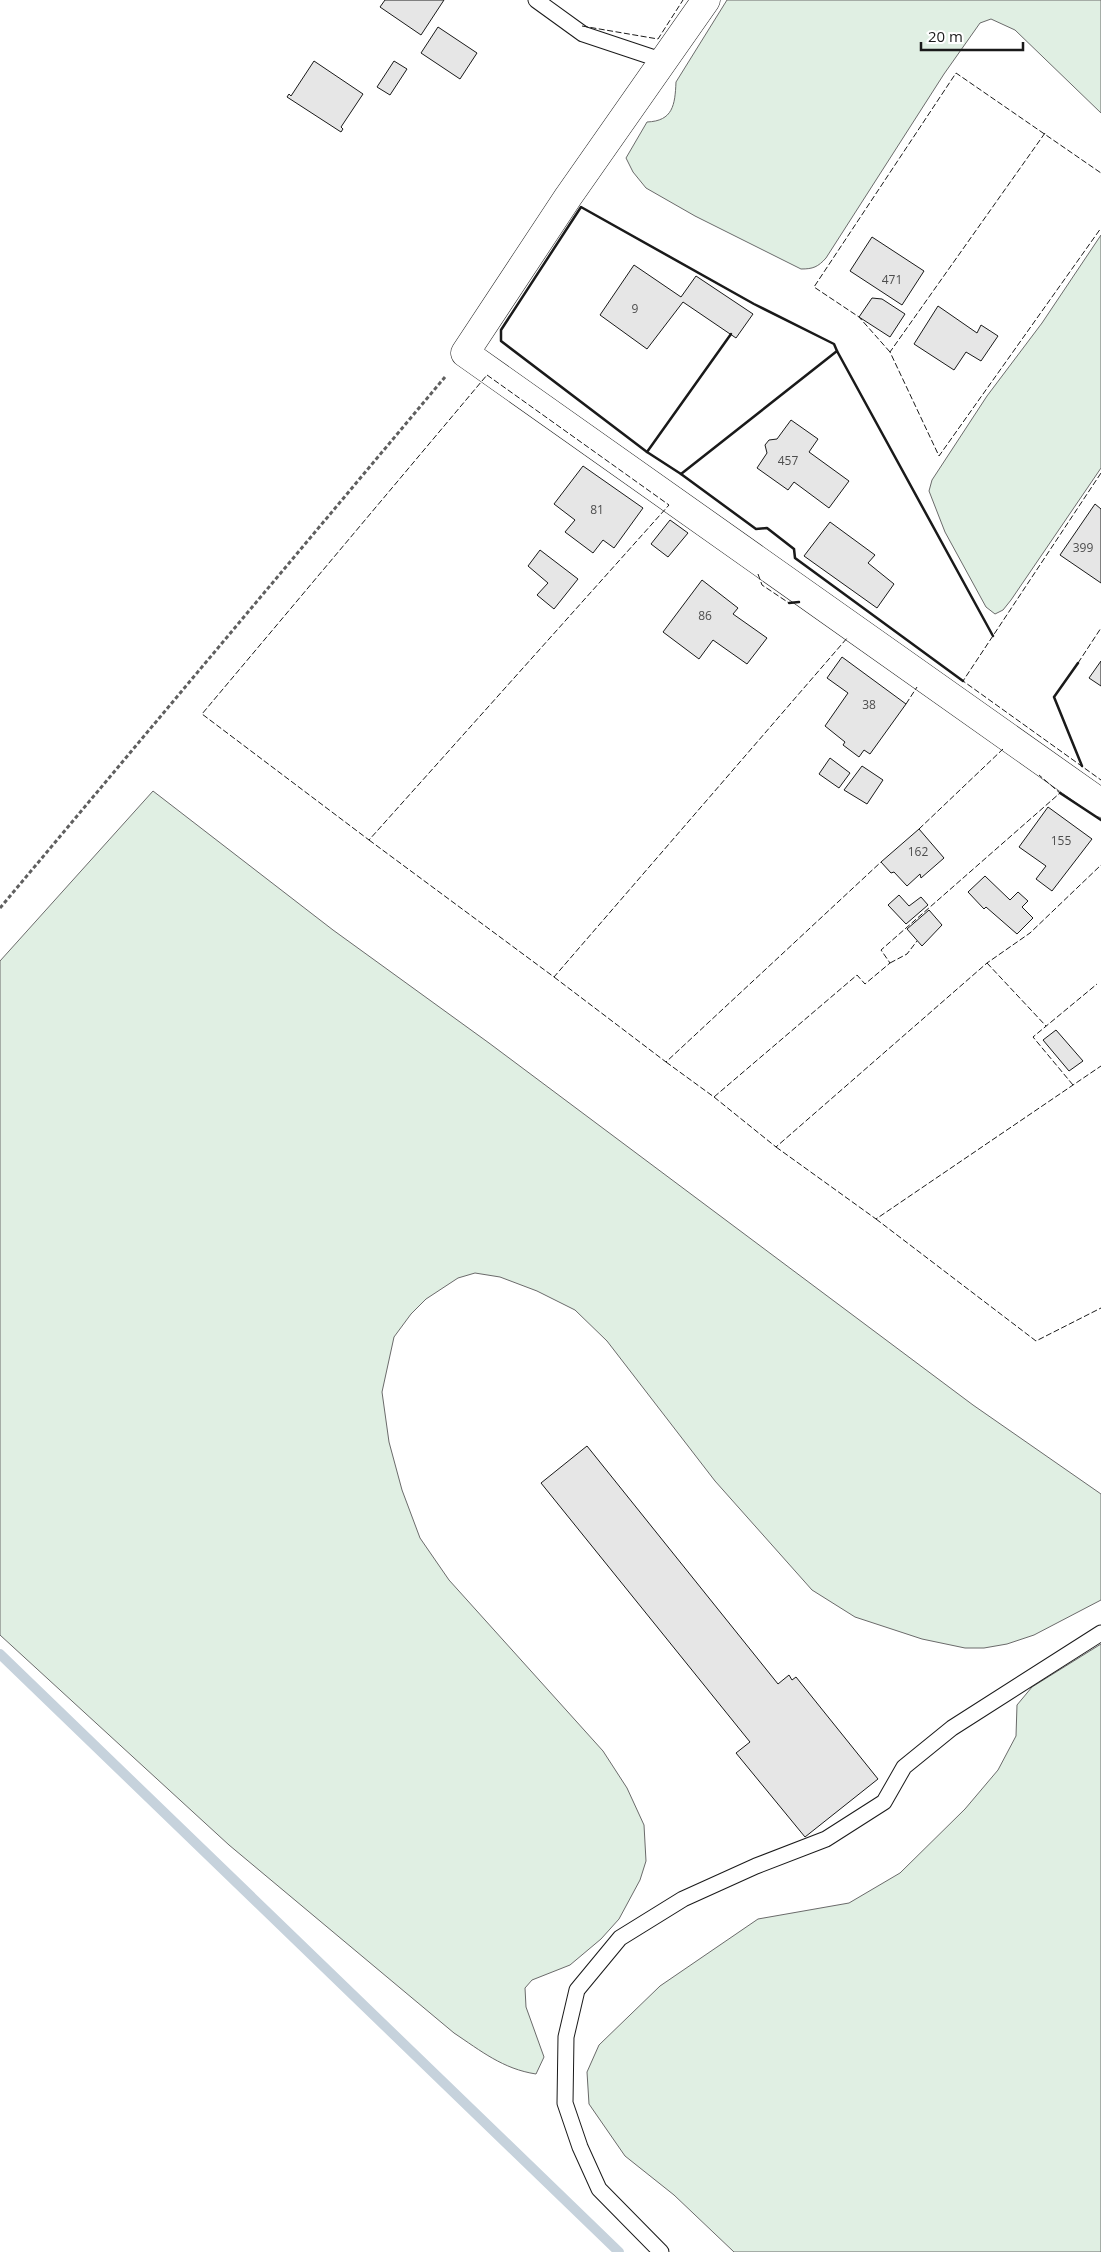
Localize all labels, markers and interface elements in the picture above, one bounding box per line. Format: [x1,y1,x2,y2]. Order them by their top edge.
scale bar [921,20,1024,52]
text: 20 m [928,26,963,46]
house number: 471 [882,271,902,288]
house number: 9 [632,300,639,317]
house number: 457 [778,452,798,469]
house number: 81 [590,501,604,518]
house number: 399 [1073,539,1093,556]
house number: 86 [698,607,712,624]
house number: 38 [862,696,876,713]
house number: 155 [1051,832,1071,849]
house number: 162 [908,843,928,860]

